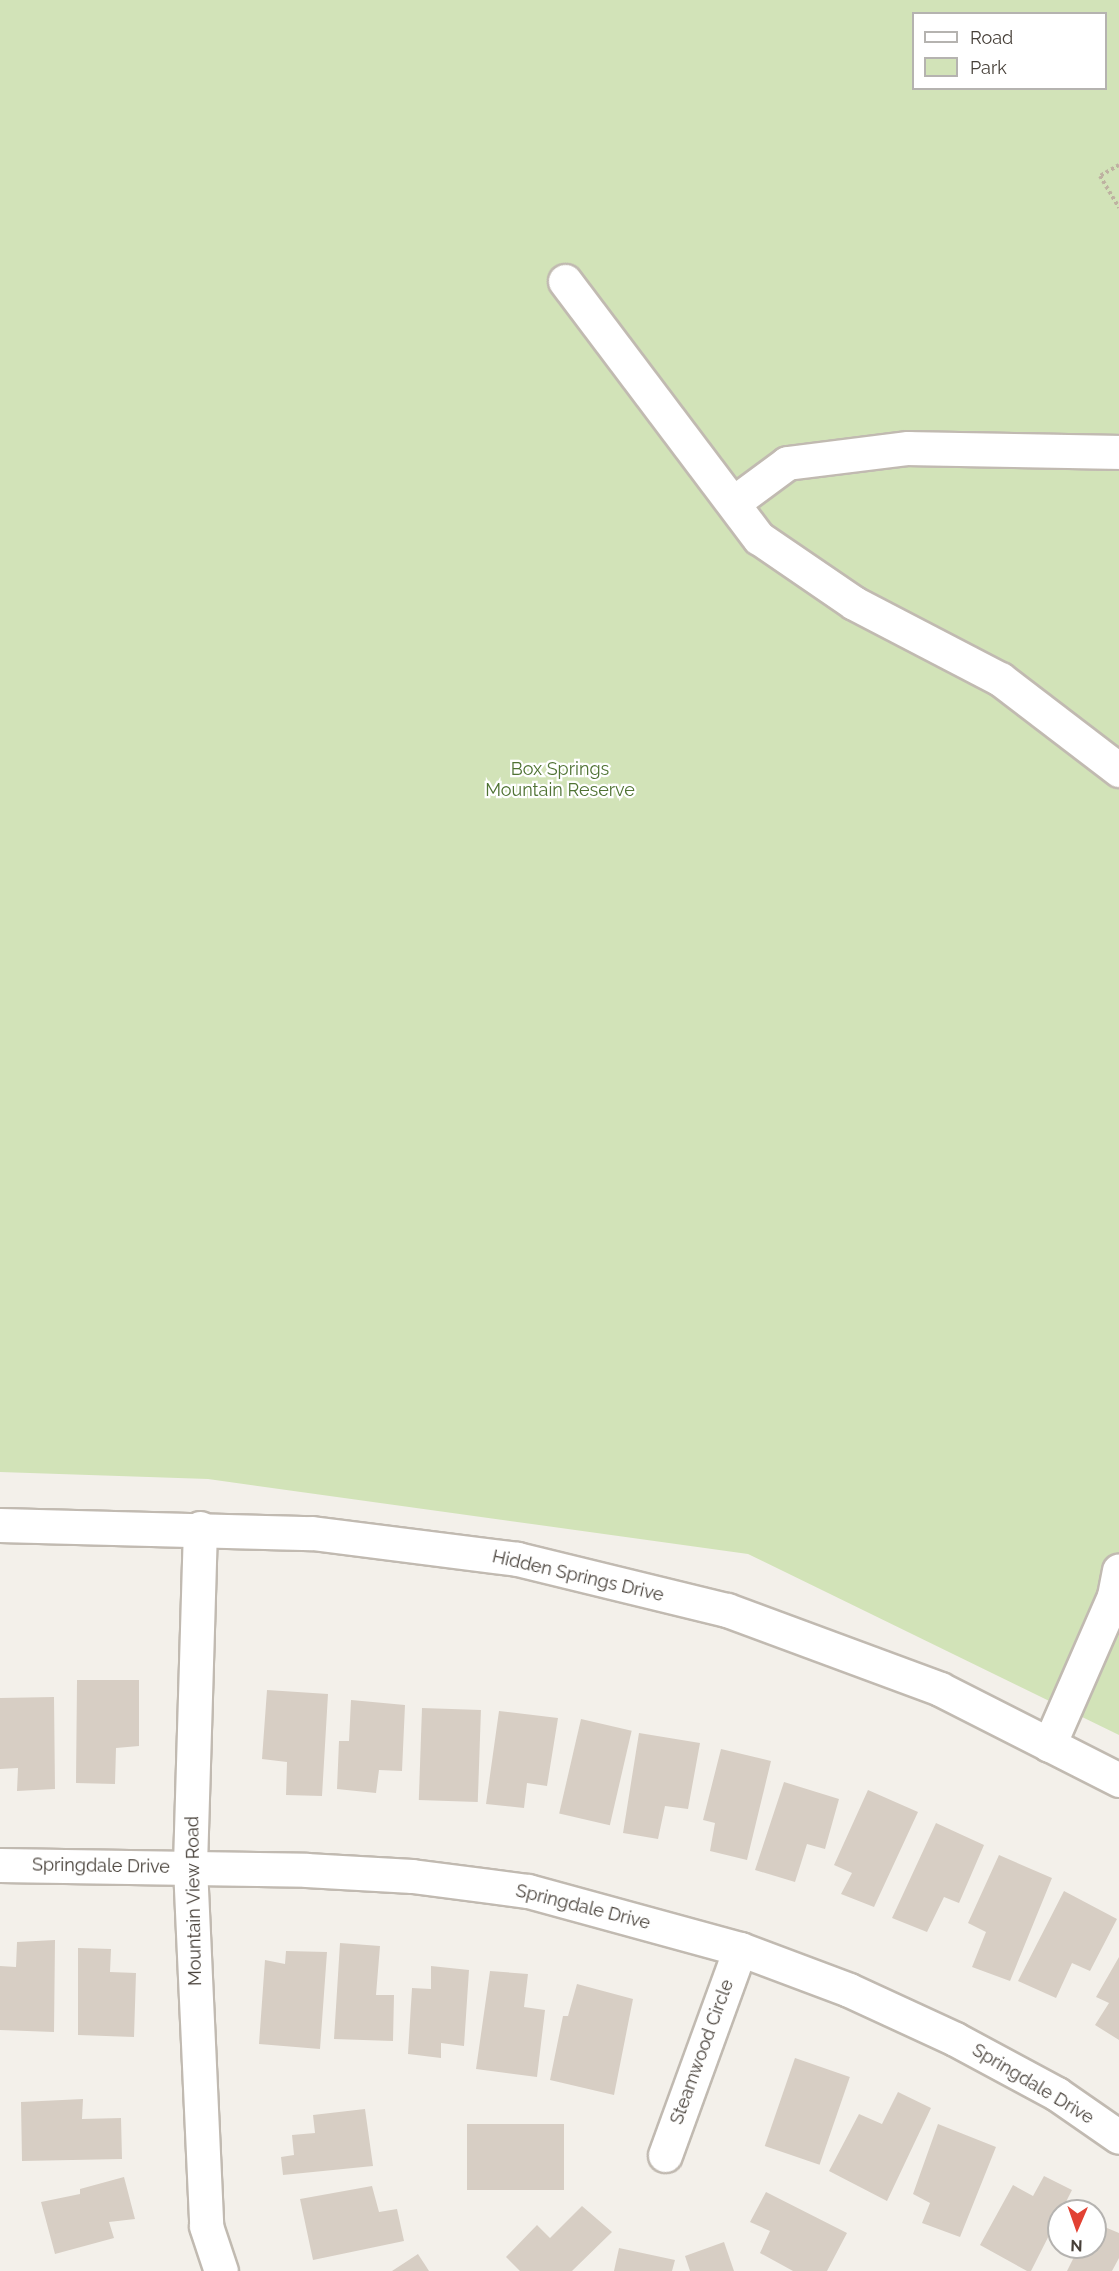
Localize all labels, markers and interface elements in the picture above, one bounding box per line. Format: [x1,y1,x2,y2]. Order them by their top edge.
legend [912,12,1107,90]
text: Road [970,27,1013,48]
text: Park [970,57,1007,78]
park label: Box Springs Mountain Reserve [485,759,635,802]
street label: Hidden Springs Drive [490,1546,666,1606]
street label: Mountain View Road [182,1815,206,1987]
street label: Springdale Drive [32,1854,170,1878]
street label: Springdale Drive [513,1880,653,1934]
street label: Steamwood Circle [666,1977,738,2127]
street label: Springdale Drive [968,2039,1098,2129]
north arrow [1047,2199,1107,2259]
text: N [1070,2236,1083,2255]

